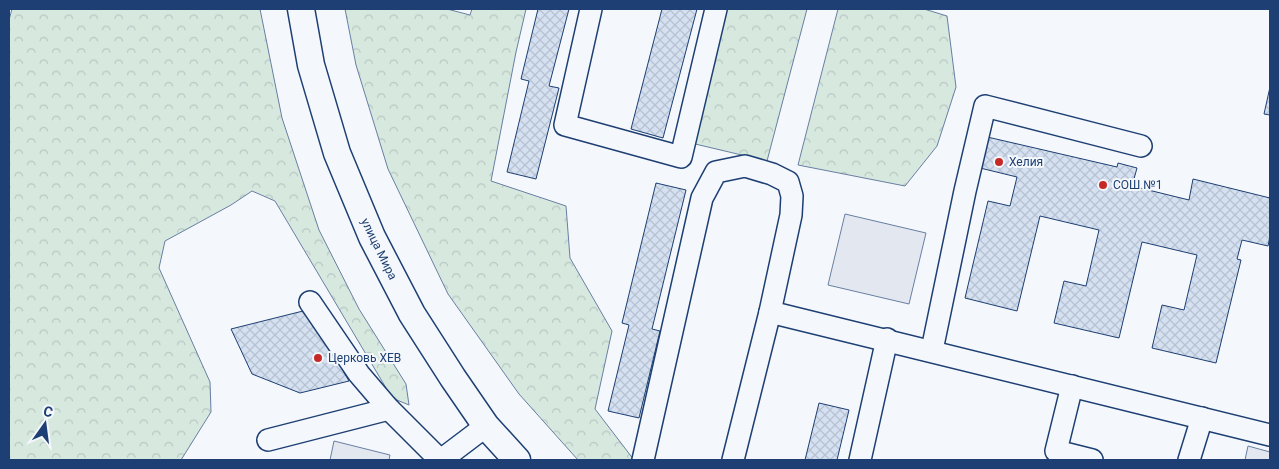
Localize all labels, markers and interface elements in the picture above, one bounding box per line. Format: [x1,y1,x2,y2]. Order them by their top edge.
place label: Хелия [1009,155,1043,169]
marker: Хелия [993,156,1005,168]
place label: СОШ №1 [1113,178,1162,192]
marker: СОШ №1 [1097,179,1109,191]
street label: улица Мира [358,216,400,282]
place label: Церковь ХЕВ [328,351,401,365]
marker: Церковь ХЕВ [312,352,324,364]
north arrow [20,399,70,449]
text: С [42,403,55,420]

